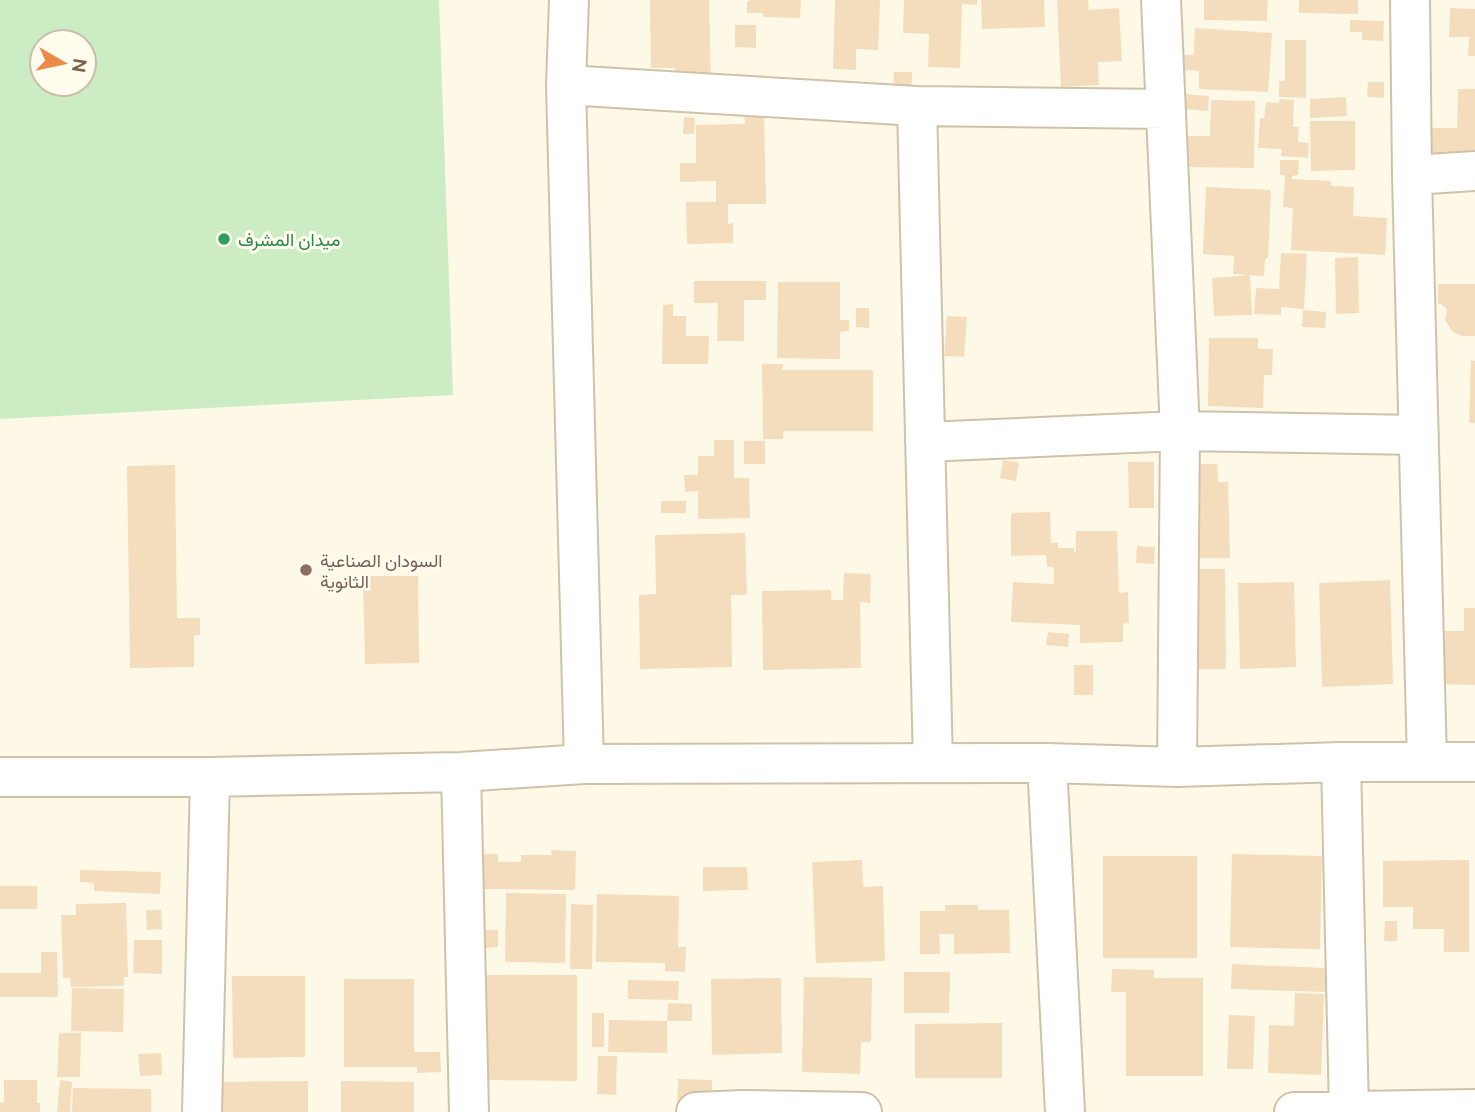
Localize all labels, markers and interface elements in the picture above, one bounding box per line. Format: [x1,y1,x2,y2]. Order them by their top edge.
north arrow [28,28,98,98]
text: N [68,57,92,74]
place label: ميدان المشرف [238,229,340,251]
marker: ميدان المشرف [216,231,232,247]
place label: السودان الصناعية الثانوية [320,550,443,593]
marker: السودان الصناعية الثانوية [298,562,314,578]

